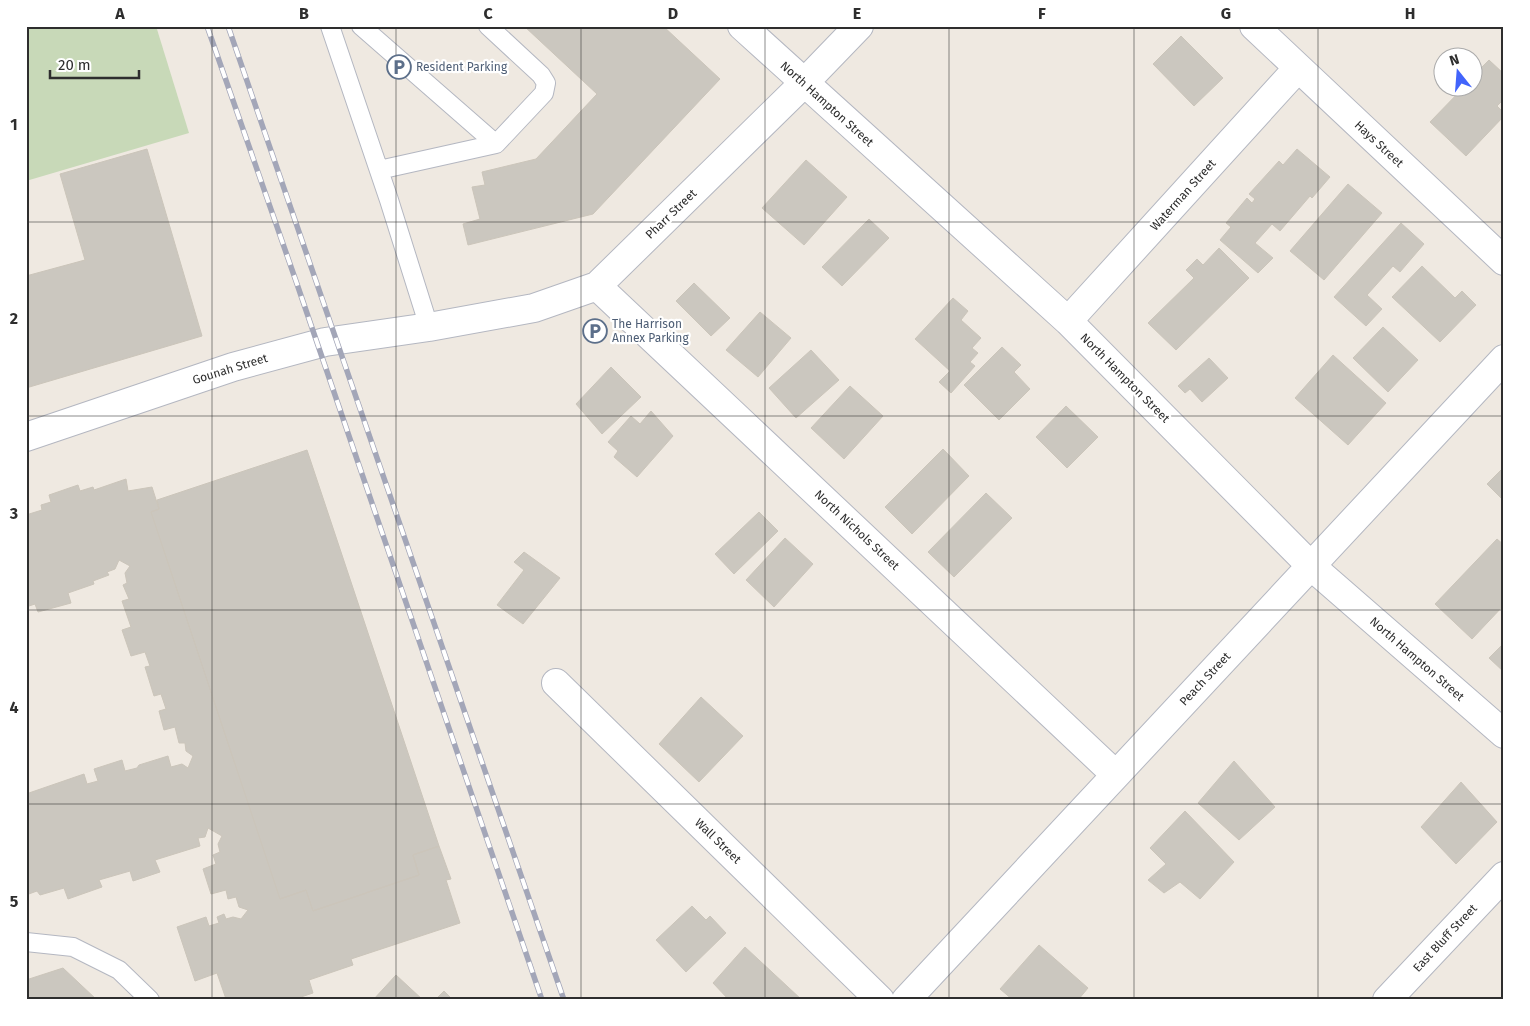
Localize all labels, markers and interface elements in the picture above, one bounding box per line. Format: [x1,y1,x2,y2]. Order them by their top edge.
text: A [114,4,125,23]
text: B [299,4,309,23]
text: C [483,4,493,23]
text: D [668,4,678,23]
text: E [853,4,861,23]
text: F [1038,4,1046,23]
text: G [1221,4,1231,23]
text: H [1405,4,1415,23]
scale bar [50,48,139,80]
north arrow [1432,48,1482,98]
text: N [1447,51,1461,70]
parking icon: Resident Parking [386,54,412,80]
text: 20 m [58,56,91,74]
street label: North Hampton Street [778,59,877,150]
place label: Resident Parking [416,60,508,74]
text: 1 [10,115,18,134]
street label: Hays Street [1352,118,1407,171]
street label: Waterman Street [1147,156,1219,233]
street label: Pharr Street [643,186,700,242]
text: 2 [10,309,18,328]
place label: The Harrison Annex Parking [612,317,689,345]
parking icon: The Harrison Annex Parking [582,318,608,344]
street label: North Hampton Street [1077,330,1173,426]
street label: Gounah Street [191,351,270,387]
street label: North Nichols Street [812,487,903,573]
text: 3 [9,504,18,523]
street label: North Hampton Street [1367,614,1468,704]
street label: Peach Street [1177,649,1234,709]
text: 4 [9,698,19,717]
street label: Wall Street [692,816,744,867]
text: 5 [10,892,19,911]
street label: East Bluff Street [1410,901,1480,975]

